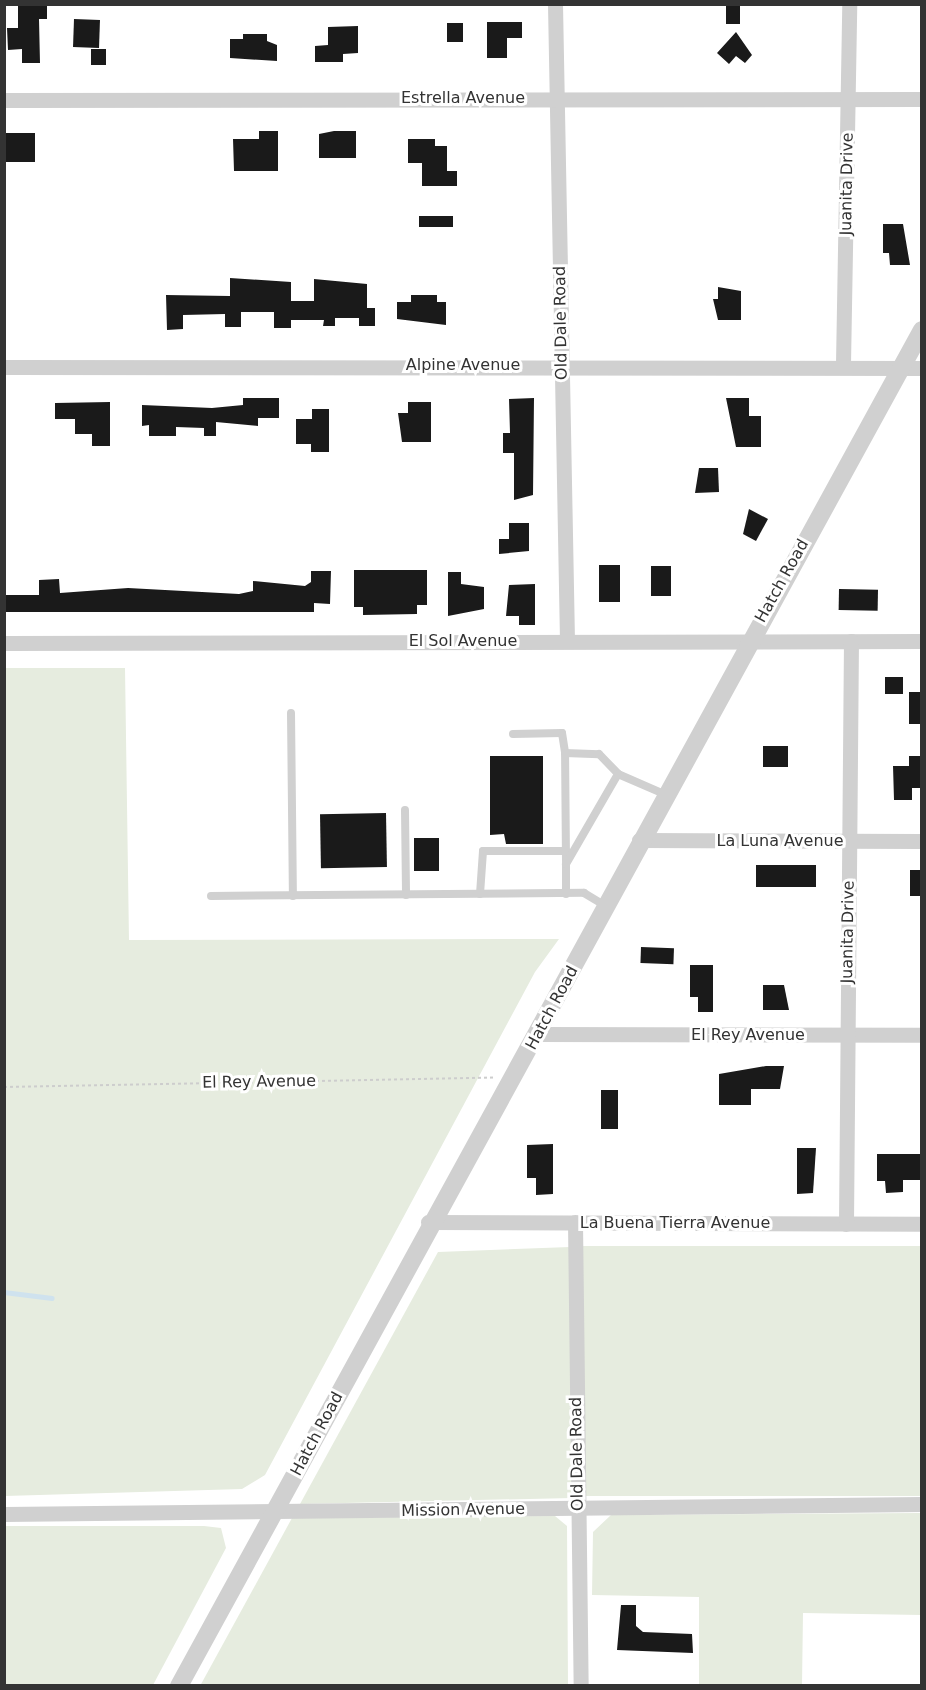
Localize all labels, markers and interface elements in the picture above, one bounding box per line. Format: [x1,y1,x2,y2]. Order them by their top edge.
street label: Estrella Avenue [401,88,525,108]
street label: Juanita Drive [837,132,857,236]
street label: Old Dale Road [550,266,572,380]
street label: Alpine Avenue [406,355,520,375]
street label: Hatch Road [751,536,813,626]
street label: El Sol Avenue [409,631,517,651]
street label: La Luna Avenue [716,831,844,851]
street label: Juanita Drive [838,880,858,984]
street label: Hatch Road [522,963,582,1053]
street label: El Rey Avenue [691,1025,805,1045]
street label: El Rey Avenue [202,1071,316,1093]
street label: La Buena Tierra Avenue [580,1213,770,1233]
street label: Hatch Road [287,1389,347,1479]
street label: Old Dale Road [566,1397,588,1511]
street label: Mission Avenue [401,1499,525,1521]

